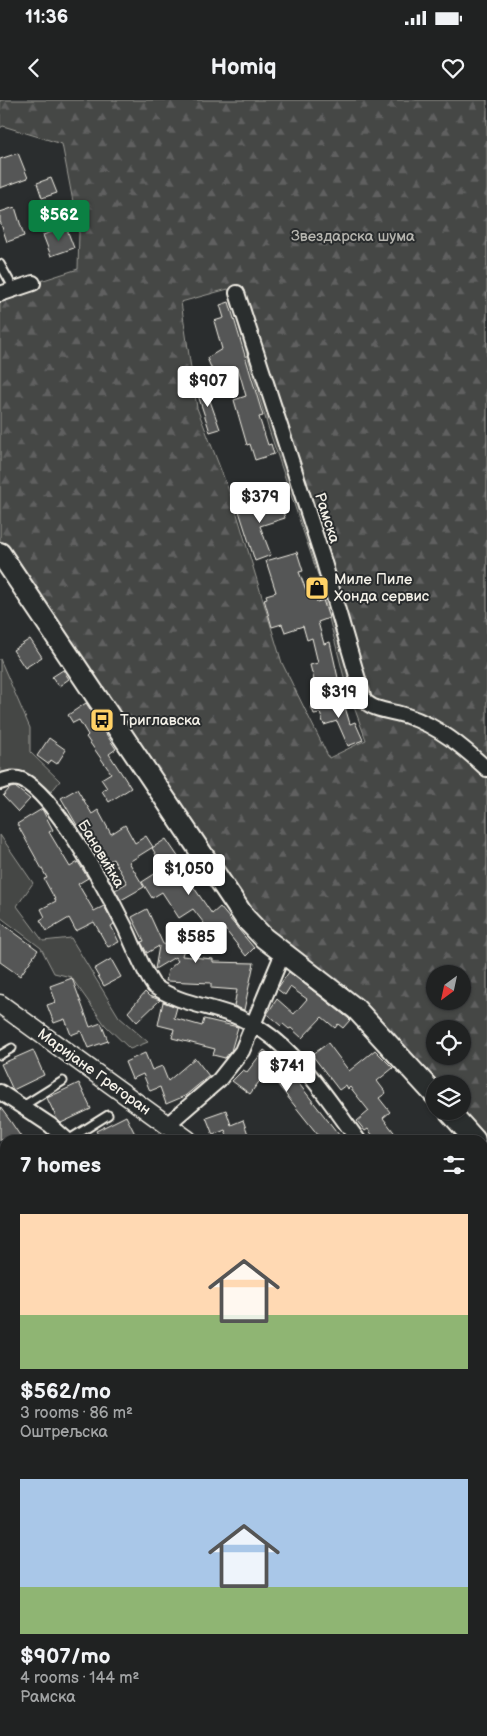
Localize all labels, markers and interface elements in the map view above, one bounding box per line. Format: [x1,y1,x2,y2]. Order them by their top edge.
text: 11:36 [25,6,68,29]
icon: back [20,54,48,82]
text: Homiq [211,54,276,81]
icon: heart [439,54,467,82]
pin: $562 [29,200,89,242]
text: $562 [39,206,79,225]
park label: Звездарска шума [291,227,415,246]
pin: $907 [178,366,238,408]
text: $907 [189,372,227,391]
pin: $379 [230,482,290,524]
text: $379 [241,488,279,507]
street label: Рамска [310,490,344,546]
place label: Миле Пиле Хонда сервис [334,570,430,606]
shop icon: Миле Пиле Хонда сервис [304,575,330,601]
pin: $319 [309,676,369,719]
text: $319 [321,683,357,702]
bus stop icon: Триглавска [89,707,115,733]
place label: Триглавска [120,711,201,730]
street label: Бановићка [73,817,129,892]
pin: $1,050 [148,854,230,896]
text: $1,050 [164,860,214,879]
pin: $585 [166,922,226,964]
text: $585 [177,928,215,947]
north arrow [426,965,471,1010]
map controls [426,965,471,1120]
button: locate [426,1020,471,1065]
street label: Маријане Грегоран [34,1024,154,1120]
pin: $741 [257,1050,317,1093]
text: $741 [269,1057,305,1076]
button: layers [426,1075,471,1120]
icon: filters [440,1151,468,1179]
text: 7 homes [20,1153,101,1178]
icon: home [199,1246,289,1336]
text: $562/mo [20,1379,111,1404]
text: 3 rooms · 86 m² [20,1404,133,1423]
text: Оштрељска [20,1423,108,1442]
icon: home [199,1511,289,1601]
text: $907/mo [20,1644,111,1669]
text: 4 rooms · 144 m² [20,1669,139,1688]
text: Рамска [20,1688,76,1707]

